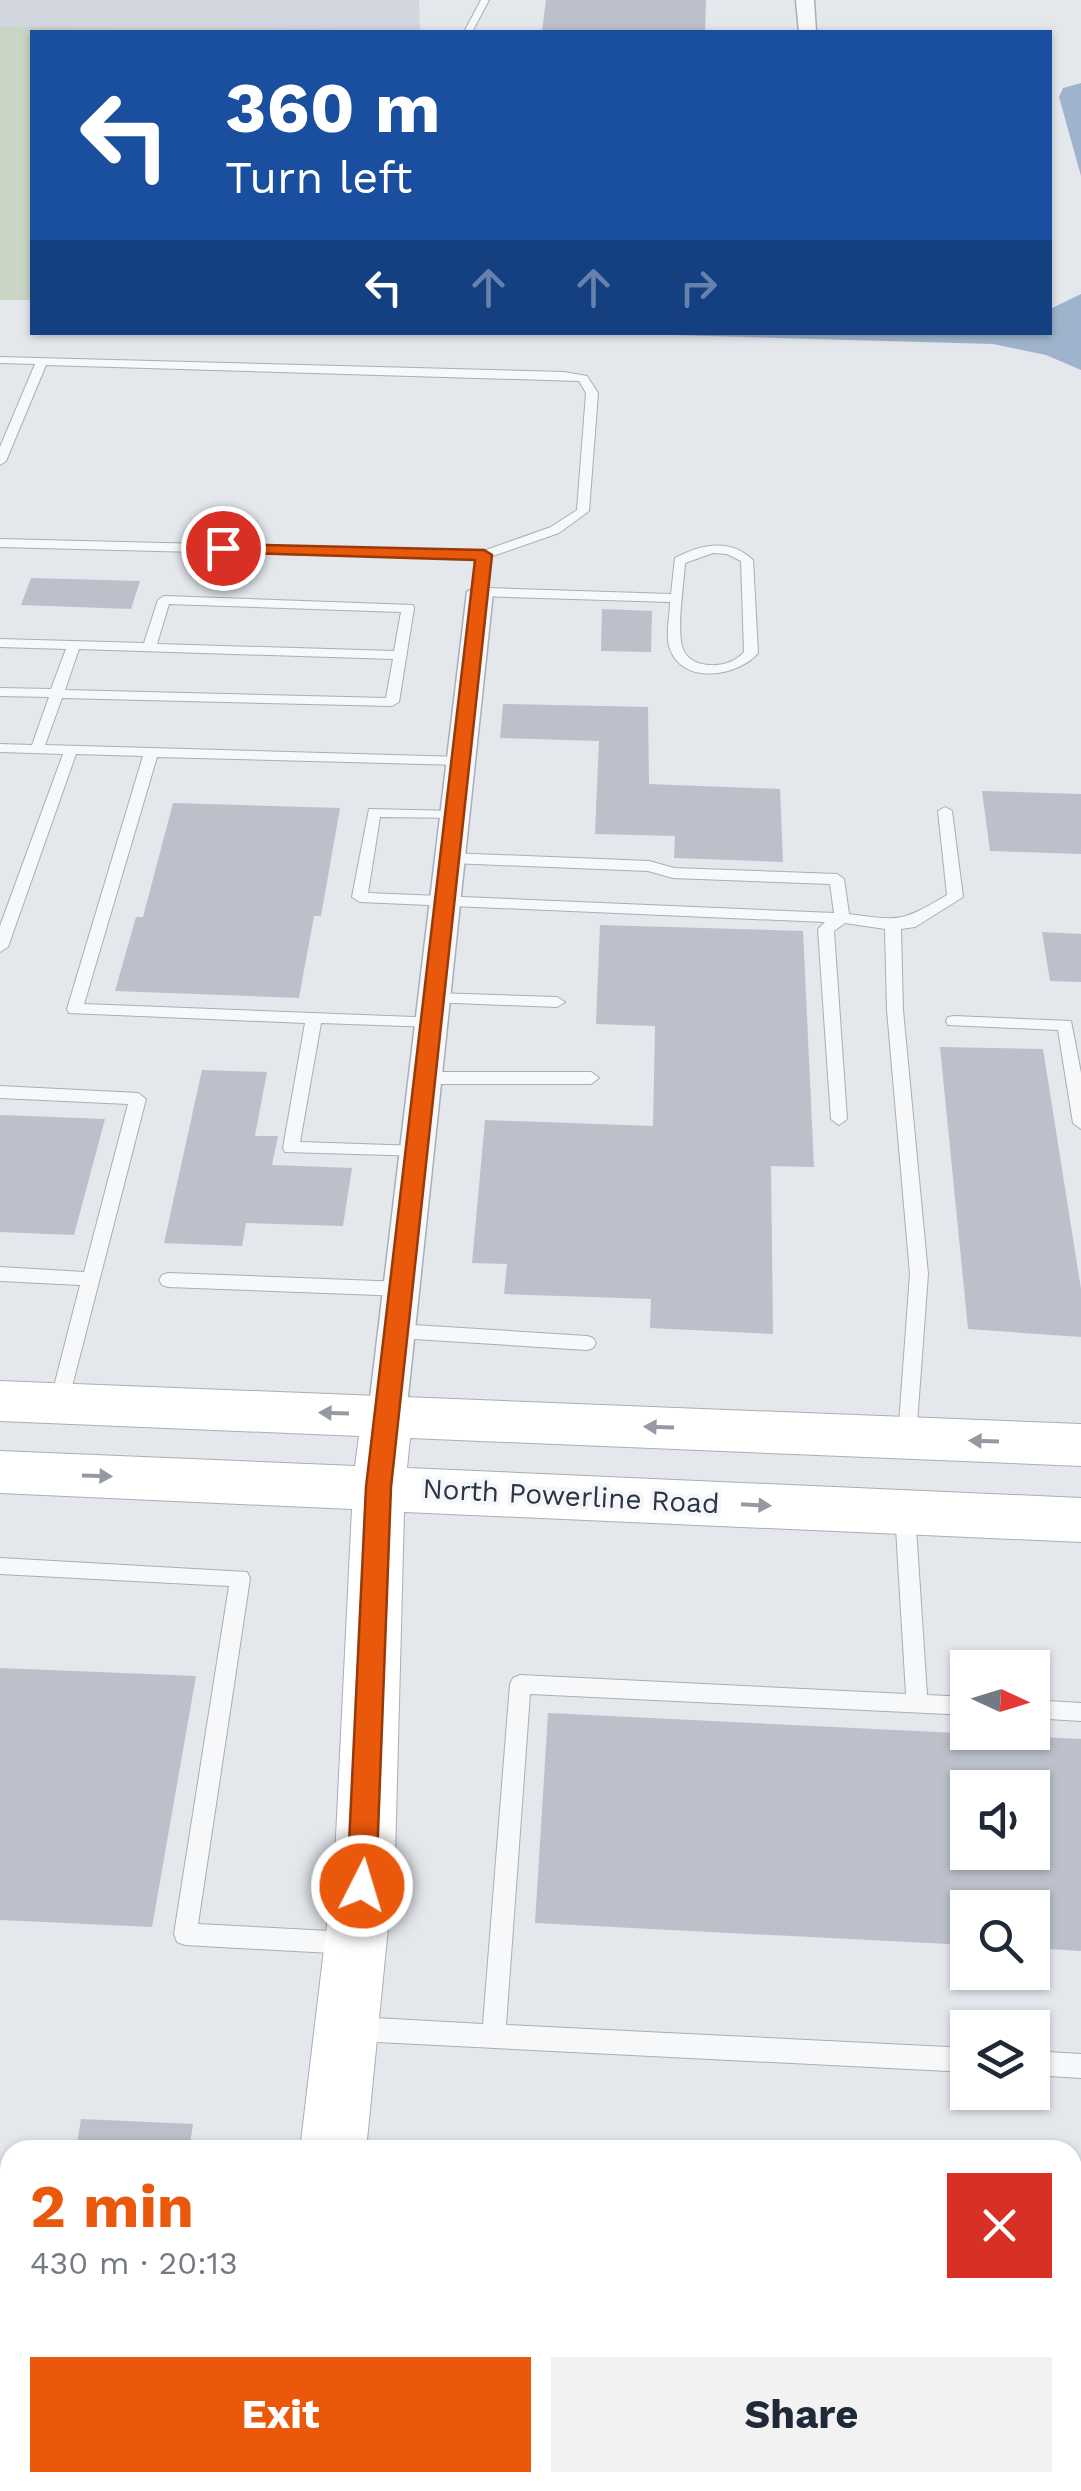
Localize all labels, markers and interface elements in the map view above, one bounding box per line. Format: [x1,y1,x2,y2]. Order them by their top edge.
text: 360 m [225,67,441,149]
icon: left [60,70,190,200]
text: Turn left [225,151,412,204]
icon: left [356,260,411,315]
icon: ahead [461,260,516,315]
icon: ahead [566,260,621,315]
icon: right [671,260,726,315]
pin [181,506,266,591]
icon: arrive [196,521,251,576]
one-way arrow [318,1405,350,1421]
one-way arrow [642,1418,674,1434]
one-way arrow [967,1432,999,1448]
one-way arrow [82,1468,114,1484]
street label: North Powerline Road [422,1472,720,1520]
one-way arrow [740,1497,772,1513]
north arrow [950,1650,1050,1750]
map controls [950,1650,1050,2110]
button: sound [950,1770,1050,1870]
position arrow [310,1834,414,1938]
button: search [950,1890,1050,1990]
button: layers [950,2010,1050,2110]
text: 2 min [30,2171,194,2242]
button: close [947,2173,1052,2278]
text: 430 m · 20:13 [30,2244,238,2282]
button: Exit [30,2357,531,2472]
button: Share [551,2357,1052,2472]

